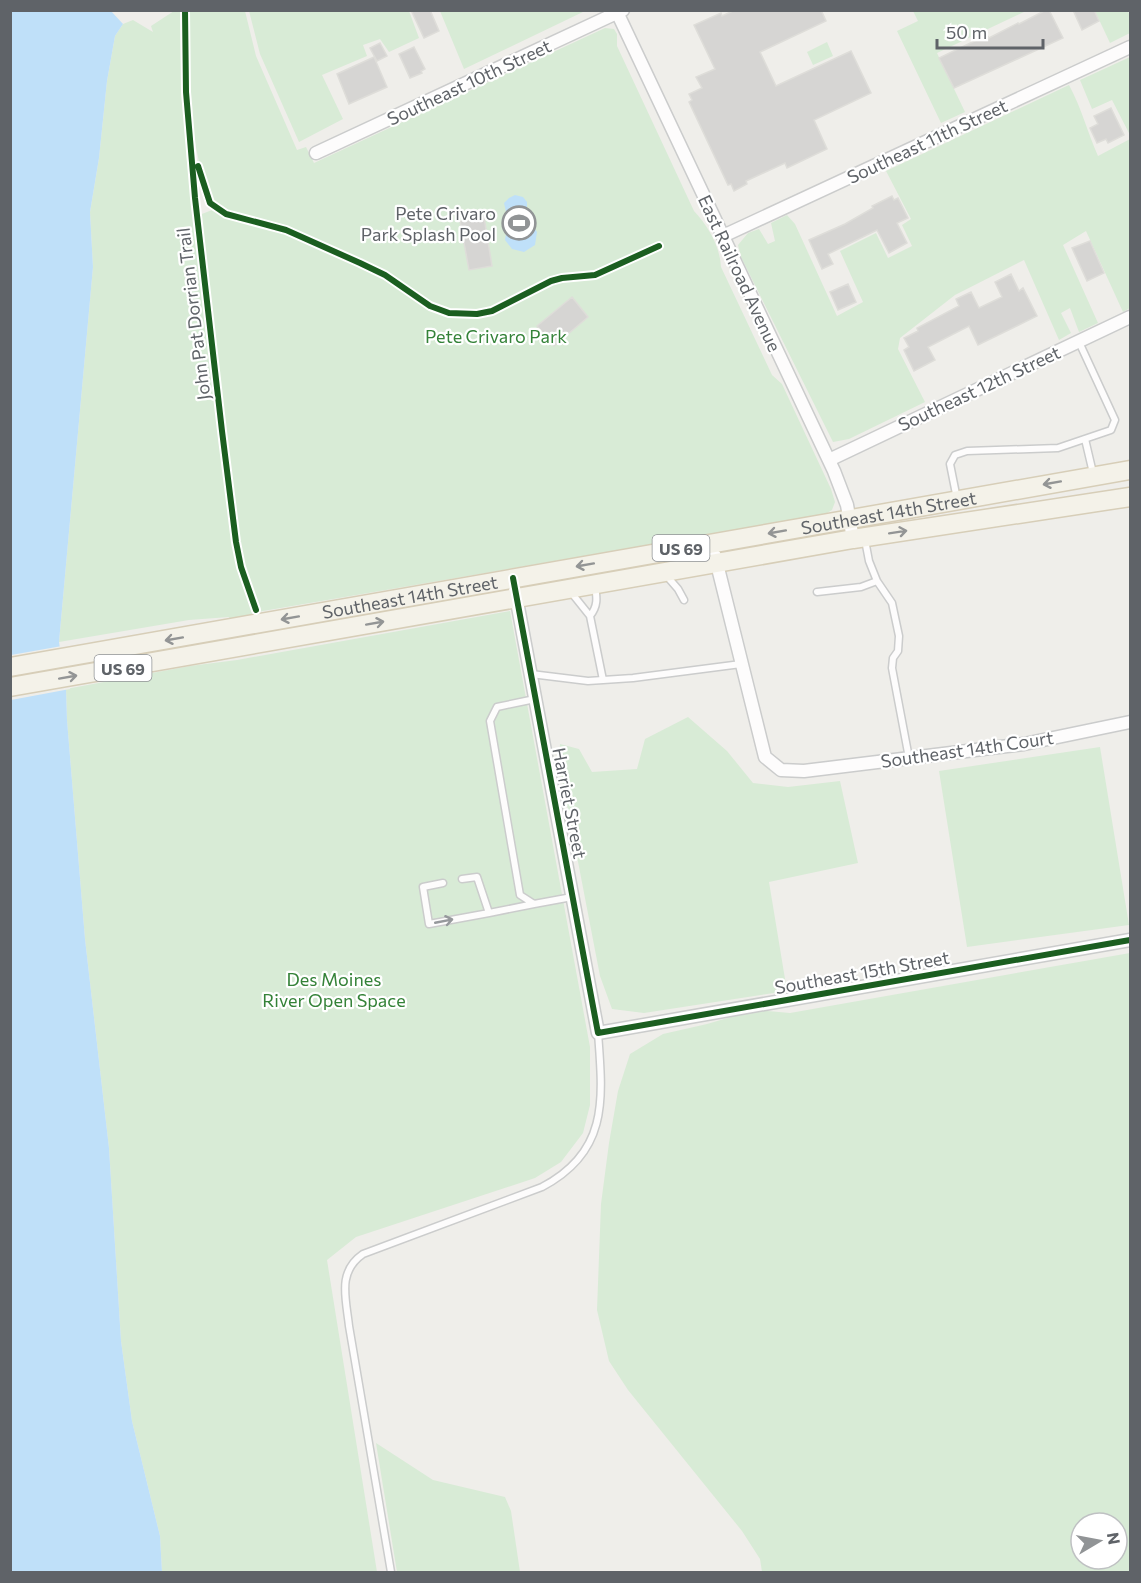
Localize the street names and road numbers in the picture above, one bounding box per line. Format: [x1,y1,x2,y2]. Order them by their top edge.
street label: Southeast 10th Street [384,34,554,130]
street label: Southeast 11th Street [843,94,1011,188]
street label: East Railroad Avenue [694,191,786,355]
street label: John Pat Dorrian Trail [172,227,214,401]
street label: Southeast 12th Street [894,341,1064,435]
street label: Southeast 14th Street [799,486,978,539]
road number: US 69 [652,535,710,561]
street label: Southeast 14th Street [320,570,499,623]
road number: US 69 [94,655,152,681]
street label: Southeast 14th Court [879,726,1055,772]
street label: Harriet Street [548,745,592,861]
street label: Southeast 15th Street [773,946,951,998]

